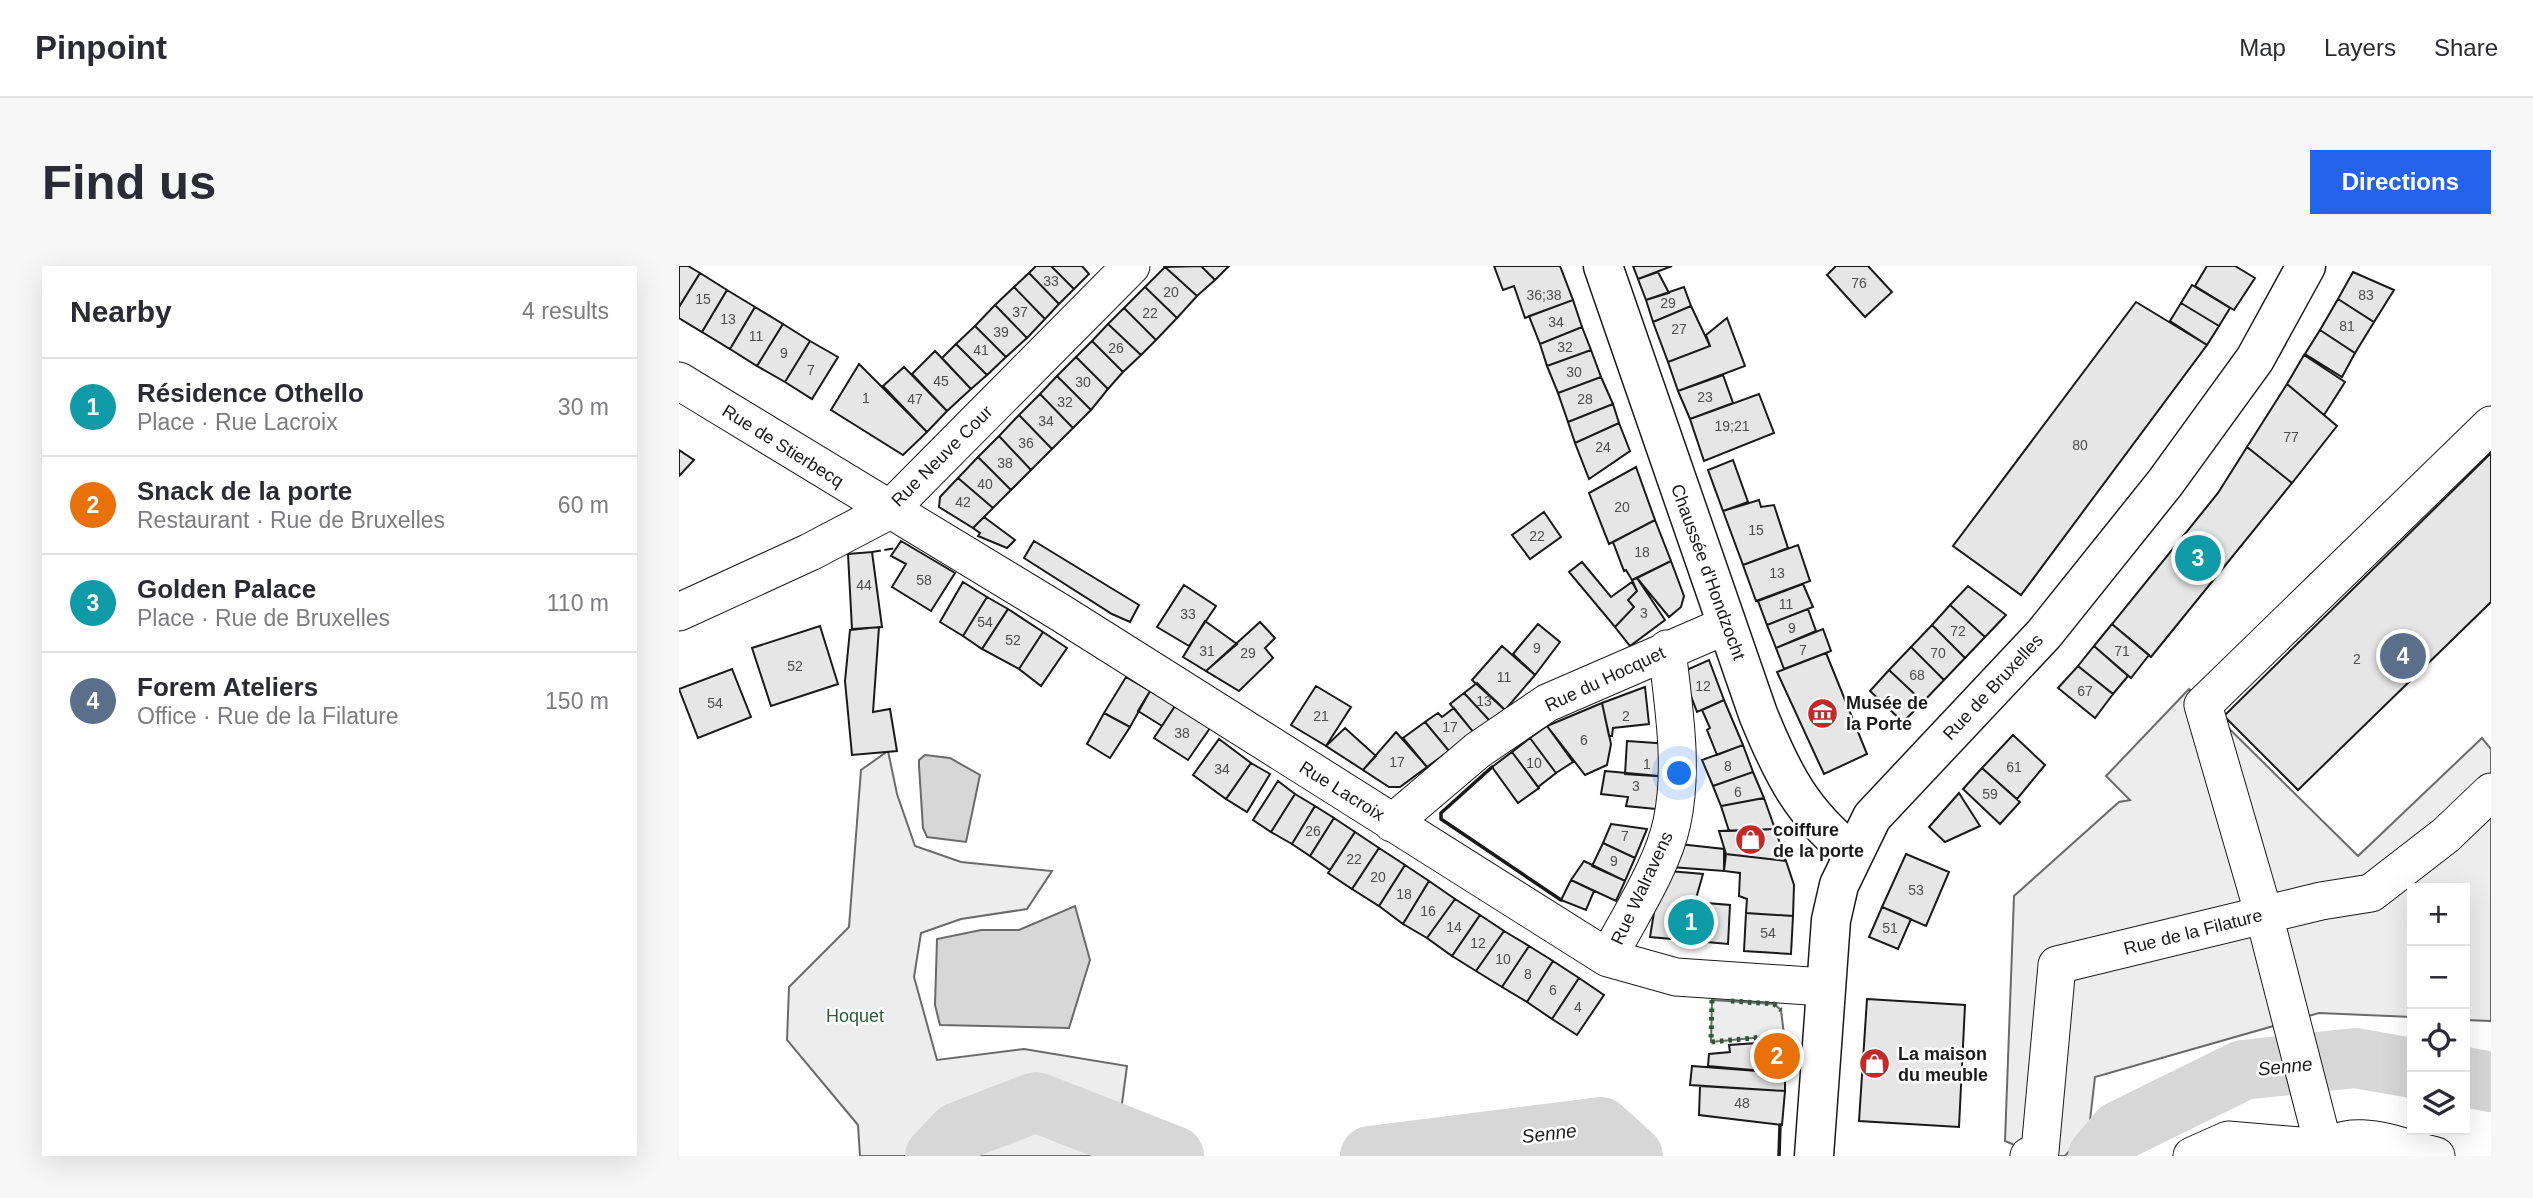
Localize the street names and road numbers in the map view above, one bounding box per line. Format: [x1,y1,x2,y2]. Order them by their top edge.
street label: Rue de Stierbecq [719,401,847,491]
street label: Rue Neuve Cour [888,402,996,510]
street label: Chaussée d'Hondzocht [1667,481,1749,663]
street label: Rue de Bruxelles [1939,630,2047,744]
street label: Rue du Hocquet [1542,642,1668,716]
street label: Rue Lacroix [1296,757,1388,825]
street label: Rue Walravens [1607,828,1677,948]
street label: Rue de la Filature [2122,905,2264,959]

